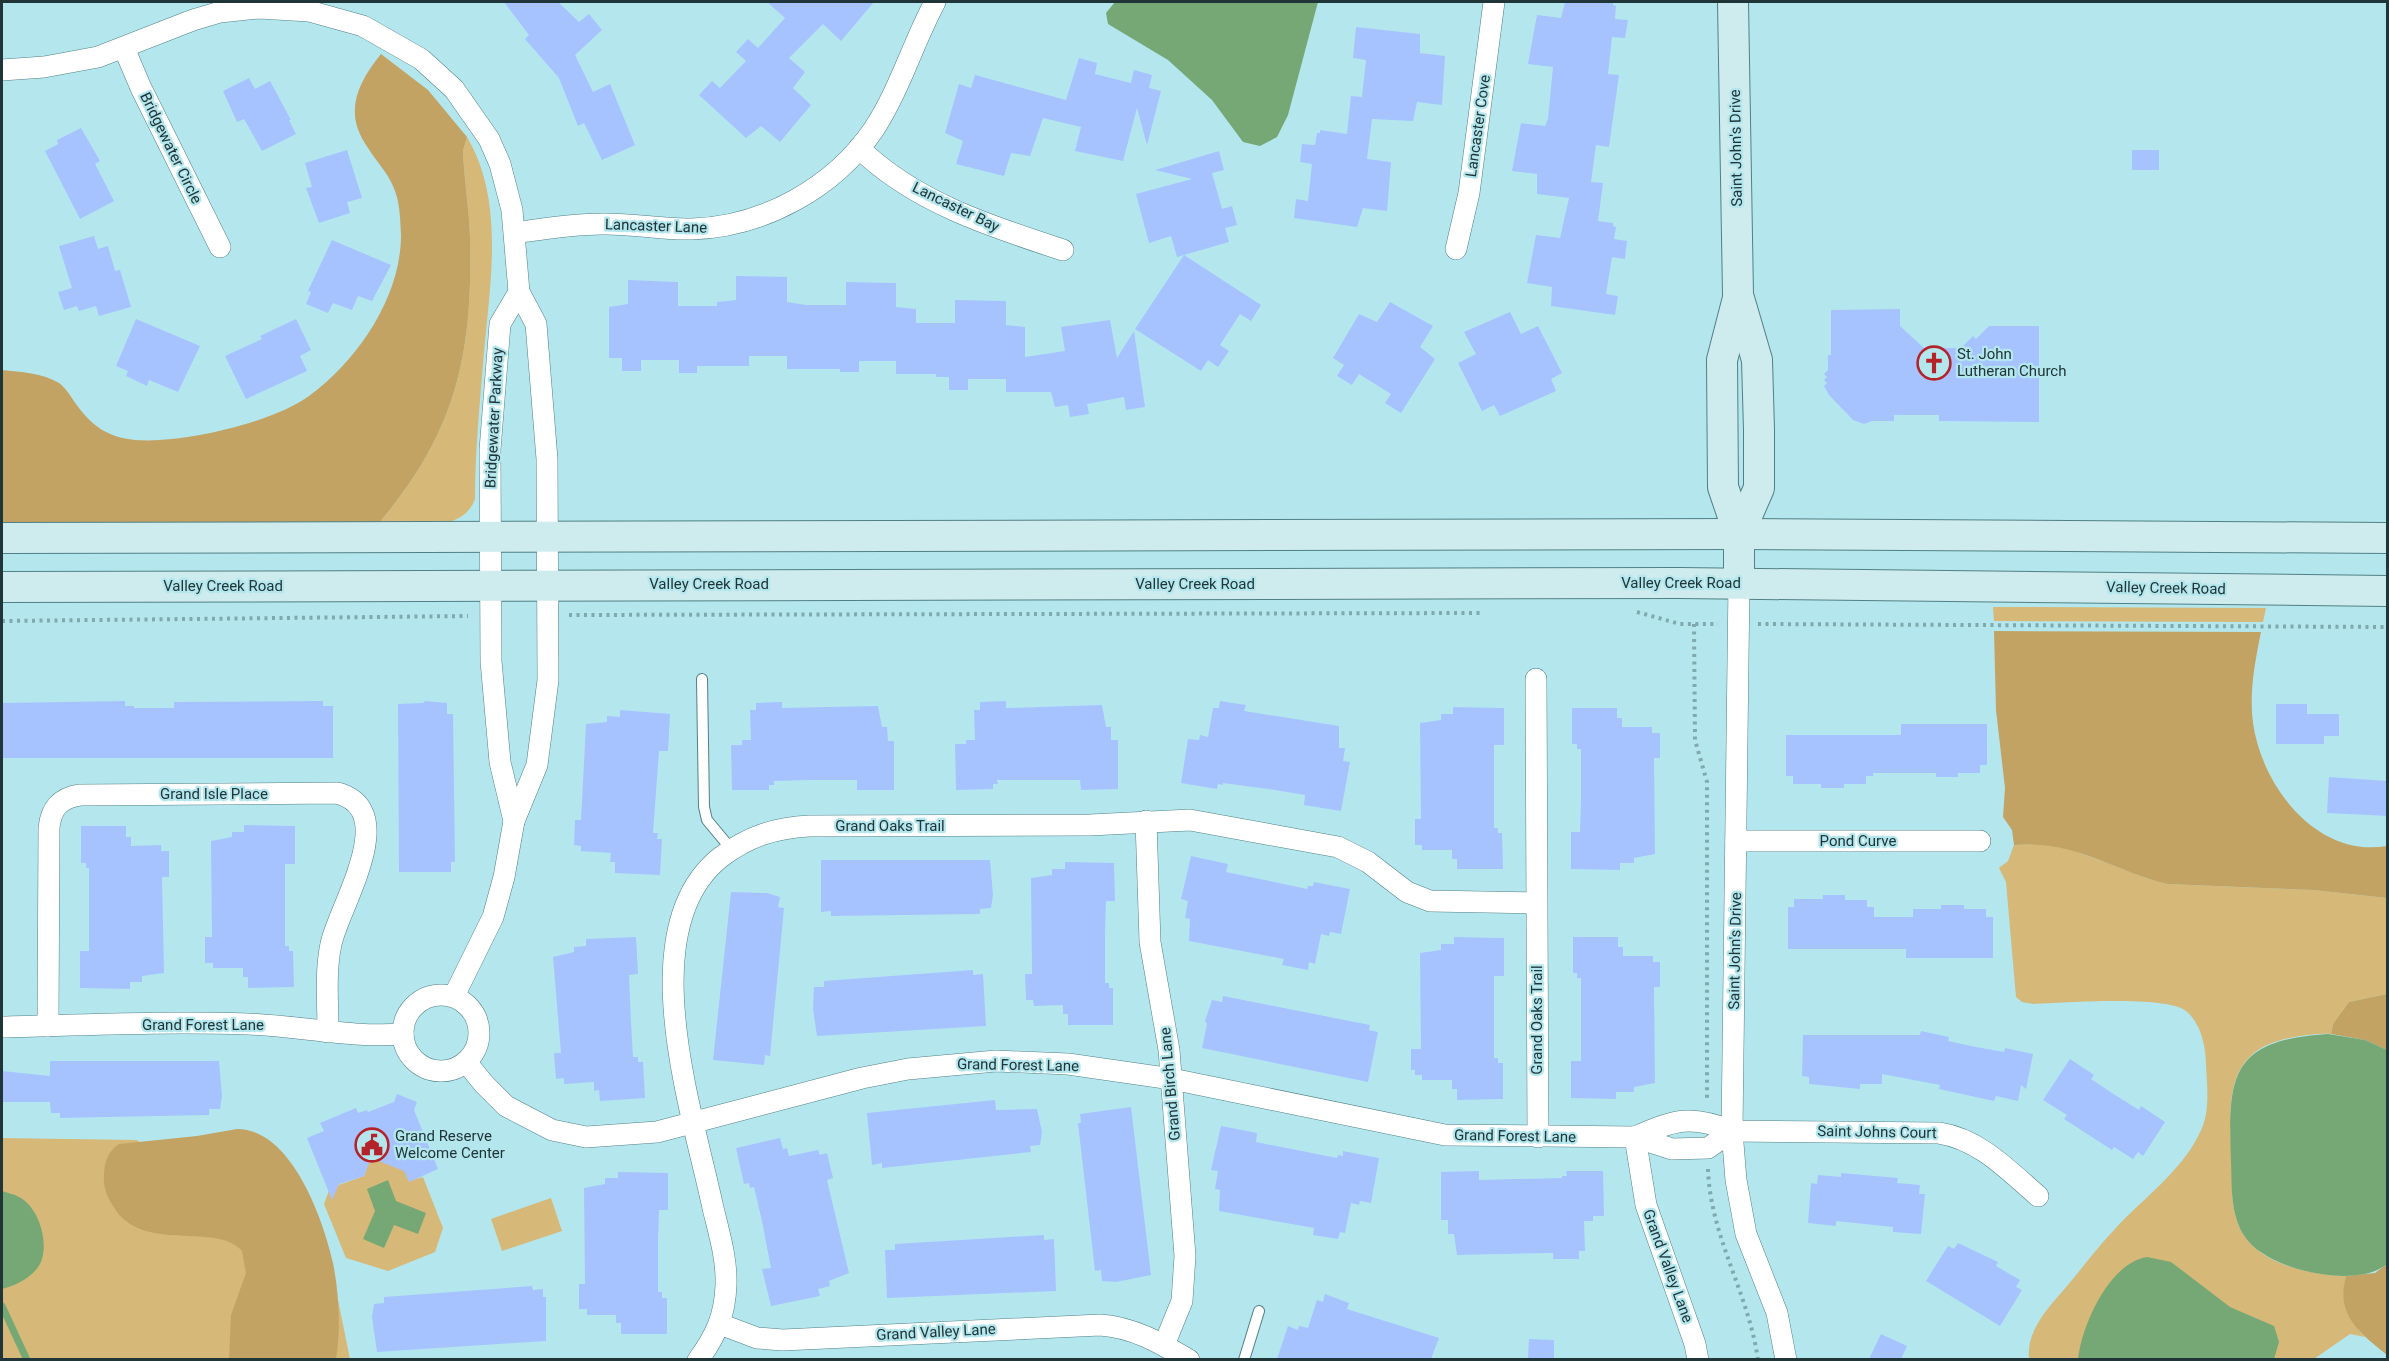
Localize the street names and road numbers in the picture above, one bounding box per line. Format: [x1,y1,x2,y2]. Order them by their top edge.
street label: Lancaster Cove [1462,74,1494,178]
street label: Bridgewater Circle [136,89,206,207]
street label: Saint John's Drive [1726,89,1746,207]
street label: Lancaster Bay [910,178,1002,236]
street label: Lancaster Lane [605,215,708,237]
street label: Bridgewater Parkway [481,347,507,489]
street label: Valley Creek Road [1621,574,1741,592]
street label: Valley Creek Road [649,575,769,593]
street label: Valley Creek Road [1135,575,1255,593]
street label: Valley Creek Road [163,577,283,595]
street label: Valley Creek Road [2106,578,2226,598]
street label: Grand Isle Place [160,785,268,803]
street label: Grand Oaks Trail [835,817,945,835]
street label: Pond Curve [1820,832,1896,850]
street label: Saint John's Drive [1725,892,1745,1010]
street label: Grand Oaks Trail [1528,965,1546,1075]
street label: Grand Forest Lane [142,1016,264,1034]
street label: Grand Birch Lane [1156,1026,1184,1142]
street label: Grand Forest Lane [957,1055,1079,1075]
street label: Saint Johns Court [1817,1122,1937,1142]
street label: Grand Forest Lane [1454,1126,1576,1146]
street label: Grand Valley Lane [1639,1207,1697,1325]
street label: Grand Valley Lane [876,1320,996,1344]

